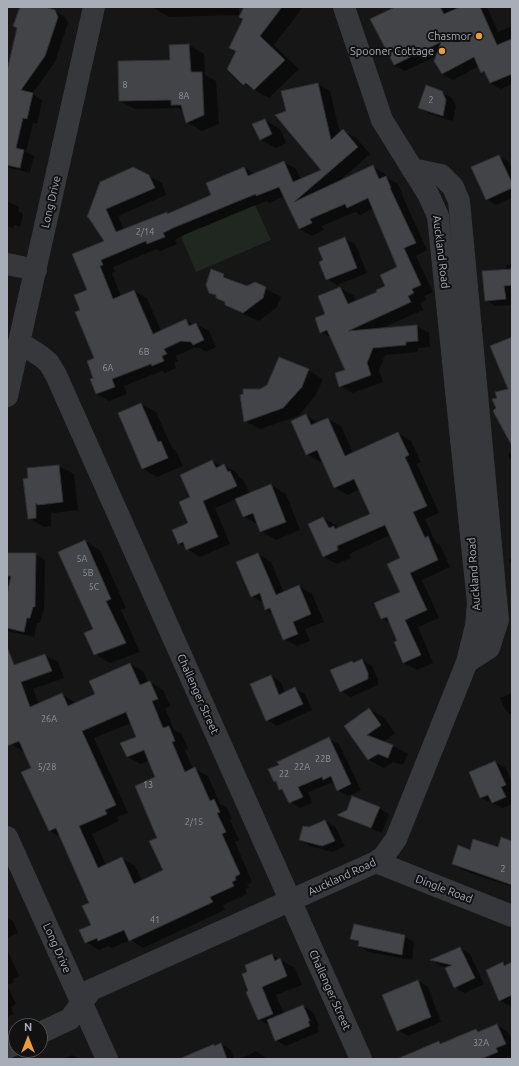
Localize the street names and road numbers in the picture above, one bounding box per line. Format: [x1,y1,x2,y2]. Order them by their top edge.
street label: Long Drive [39,175,63,229]
street label: Auckland Road [430,215,452,289]
street label: Auckland Road [465,537,483,611]
street label: Challenger Street [174,652,222,736]
street label: Auckland Road [306,856,378,898]
street label: Dingle Road [414,872,474,906]
street label: Long Drive [40,921,74,975]
street label: Challenger Street [306,948,354,1032]

